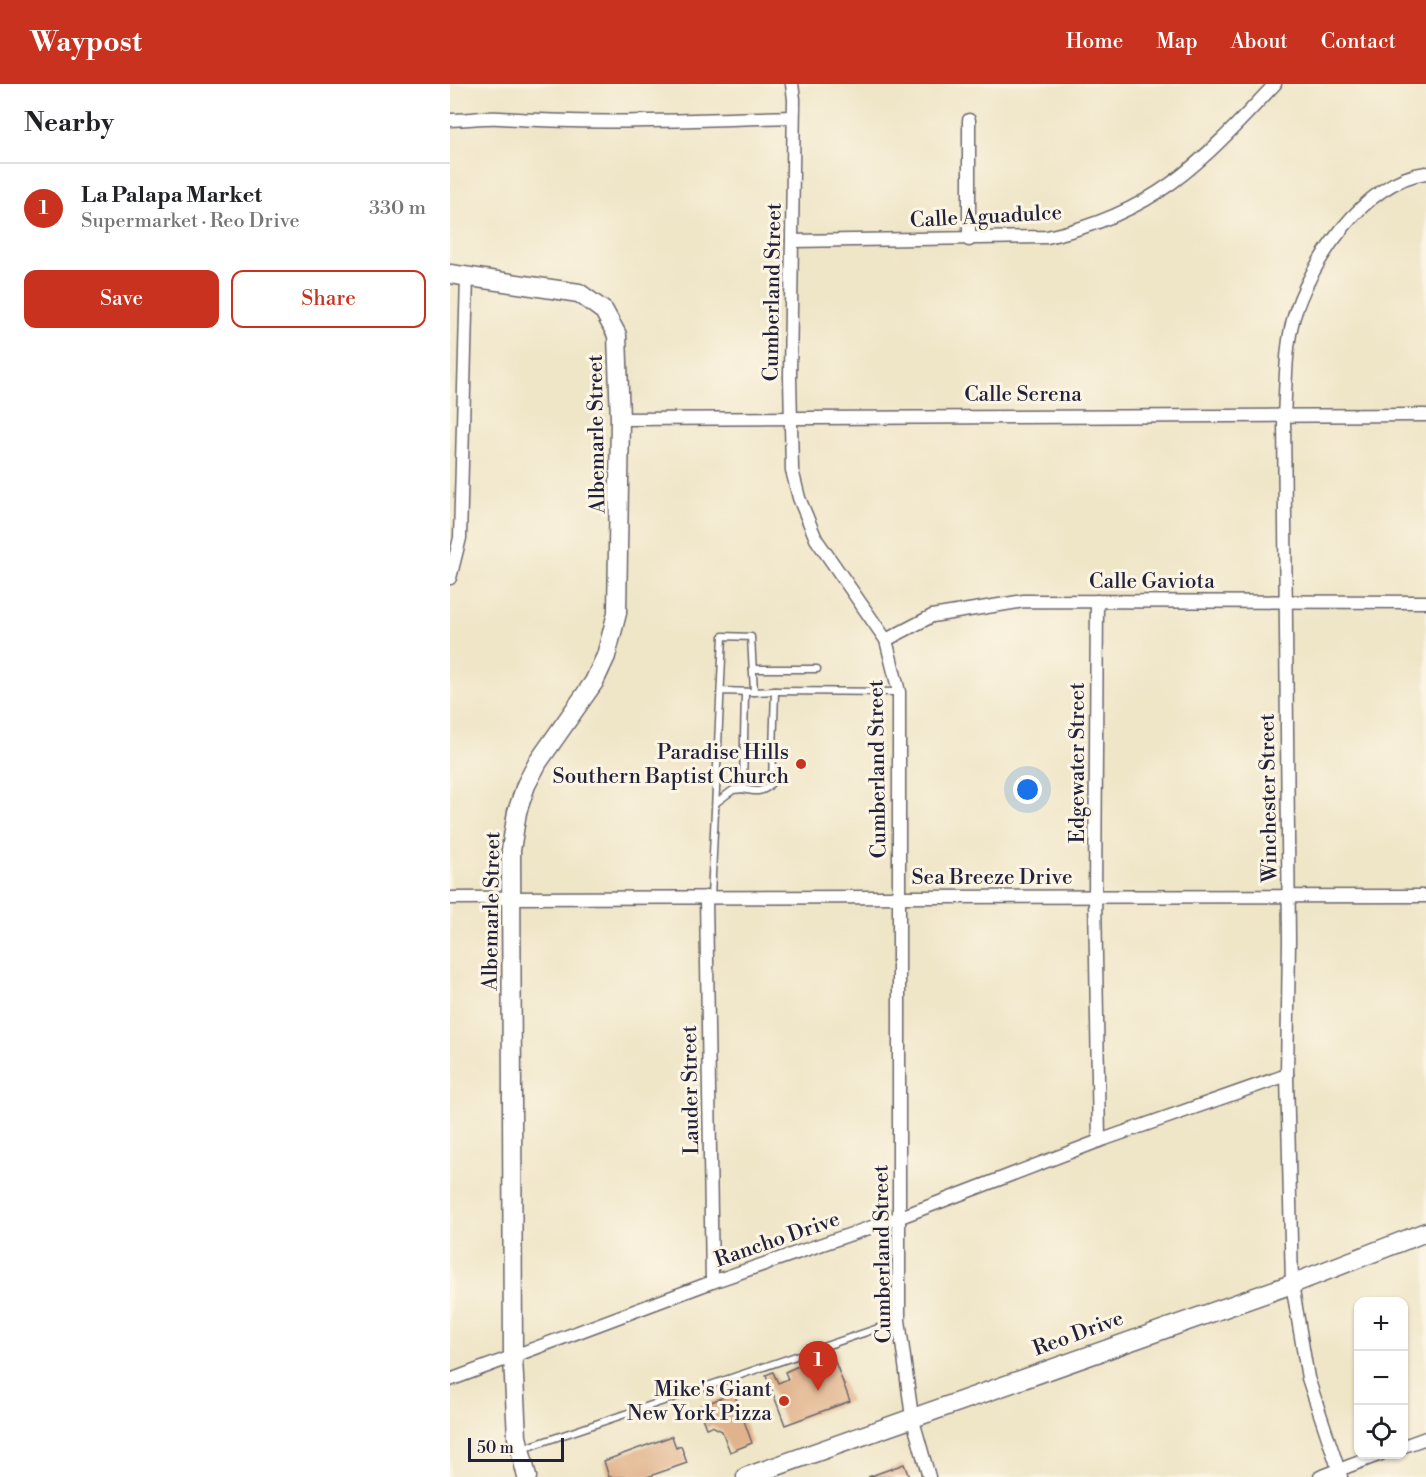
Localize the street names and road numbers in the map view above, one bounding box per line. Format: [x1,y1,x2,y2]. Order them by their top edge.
street label: Calle Aguadulce [909,200,1063,234]
street label: Cumberland Street [758,202,788,382]
street label: Albemarle Street [583,354,611,515]
street label: Calle Serena [964,382,1082,408]
street label: Calle Gaviota [1089,569,1215,595]
street label: Cumberland Street [863,679,893,859]
street label: Edgewater Street [1065,682,1091,844]
street label: Winchester Street [1255,713,1283,884]
street label: Albemarle Street [478,831,506,992]
street label: Sea Breeze Drive [912,865,1072,891]
street label: Lauder Street [677,1024,705,1155]
street label: Cumberland Street [868,1164,898,1344]
street label: Rancho Drive [711,1206,843,1274]
street label: Reo Drive [1029,1306,1127,1362]

